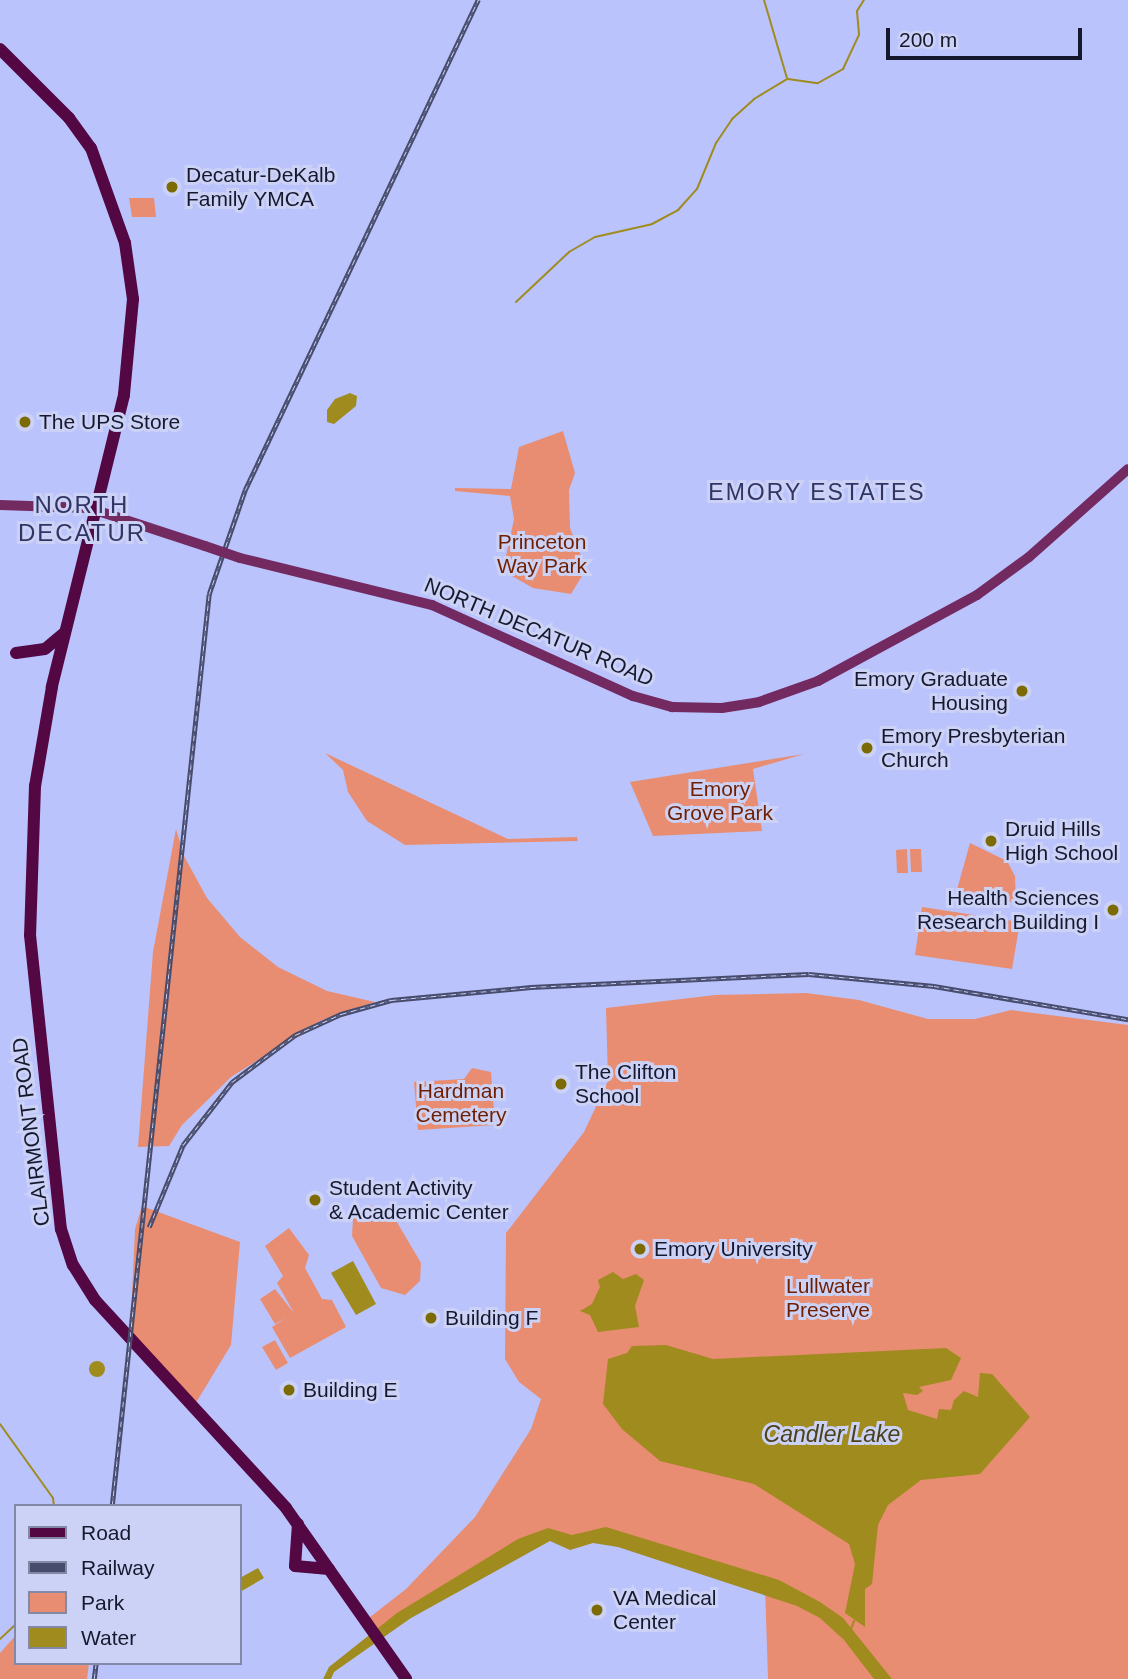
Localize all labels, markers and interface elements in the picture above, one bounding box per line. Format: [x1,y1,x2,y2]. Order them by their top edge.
scale bar [890,14,1086,58]
text: 200 m [899,28,957,51]
place label: Decatur-DeKalb Family YMCA [186,162,335,212]
marker: Decatur-DeKalb Family YMCA [164,179,180,195]
place label: The UPS Store [39,409,180,435]
marker: The UPS Store [17,414,33,430]
district label: EMORY ESTATES [710,478,924,506]
district label: NORTH DECATUR [19,491,145,547]
park label: Princeton Way Park [497,529,587,579]
street label: NORTH DECATUR ROAD [421,572,657,692]
place label: Emory Graduate Housing [854,666,1008,716]
marker: Emory Graduate Housing [1014,683,1030,699]
place label: Emory Presbyterian Church [881,723,1065,773]
marker: Emory Presbyterian Church [859,740,875,756]
park label: Emory Grove Park [667,776,773,826]
place label: Druid Hills High School [1005,816,1118,866]
marker: Druid Hills High School [983,833,999,849]
place label: Health Sciences Research Building I [917,885,1099,935]
marker: Health Sciences Research Building I [1105,902,1121,918]
street label: CLAIRMONT ROAD [7,1036,55,1228]
place label: The Clifton School [575,1059,677,1109]
marker: The Clifton School [553,1076,569,1092]
park label: Hardman Cemetery [415,1078,507,1128]
place label: Student Activity & Academic Center [329,1175,510,1225]
marker: Student Activity & Academic Center [307,1192,323,1208]
place label: Emory University [654,1236,813,1262]
marker: Emory University [632,1241,648,1257]
park label: Lullwater Preserve [786,1273,870,1323]
place label: Building F [445,1305,538,1331]
marker: Building F [423,1310,439,1326]
place label: Building E [303,1377,398,1403]
marker: Building E [281,1382,297,1398]
water label: Candler Lake [764,1420,900,1448]
legend [14,1504,242,1665]
text: Road [81,1521,131,1544]
text: Railway [81,1556,155,1579]
place label: VA Medical Center [613,1585,718,1635]
text: Park [81,1591,124,1614]
marker: VA Medical Center [587,1600,607,1620]
text: Water [81,1626,136,1649]

